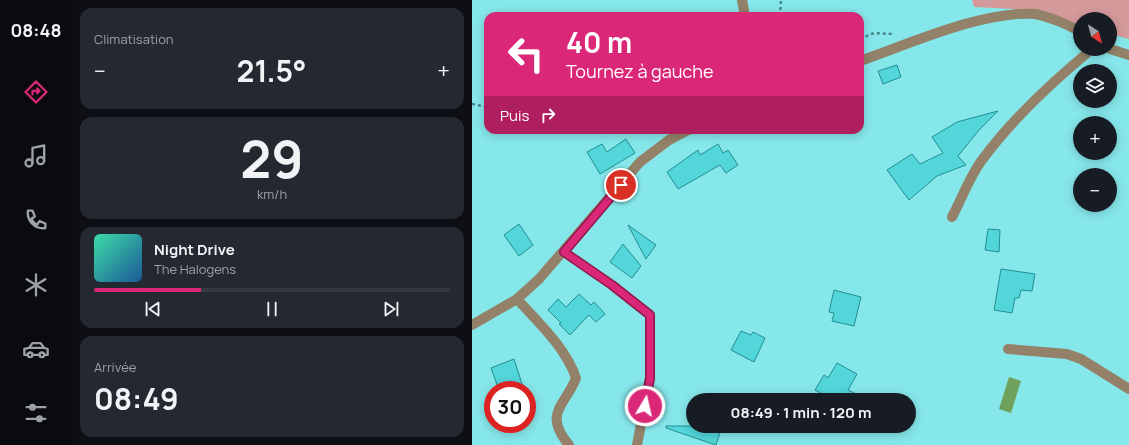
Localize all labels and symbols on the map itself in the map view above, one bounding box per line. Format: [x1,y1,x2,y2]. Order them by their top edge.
north arrow [1073,12,1117,56]
pin [604,168,638,202]
speed limit sign: 30 [484,381,536,433]
position arrow [624,385,666,427]

